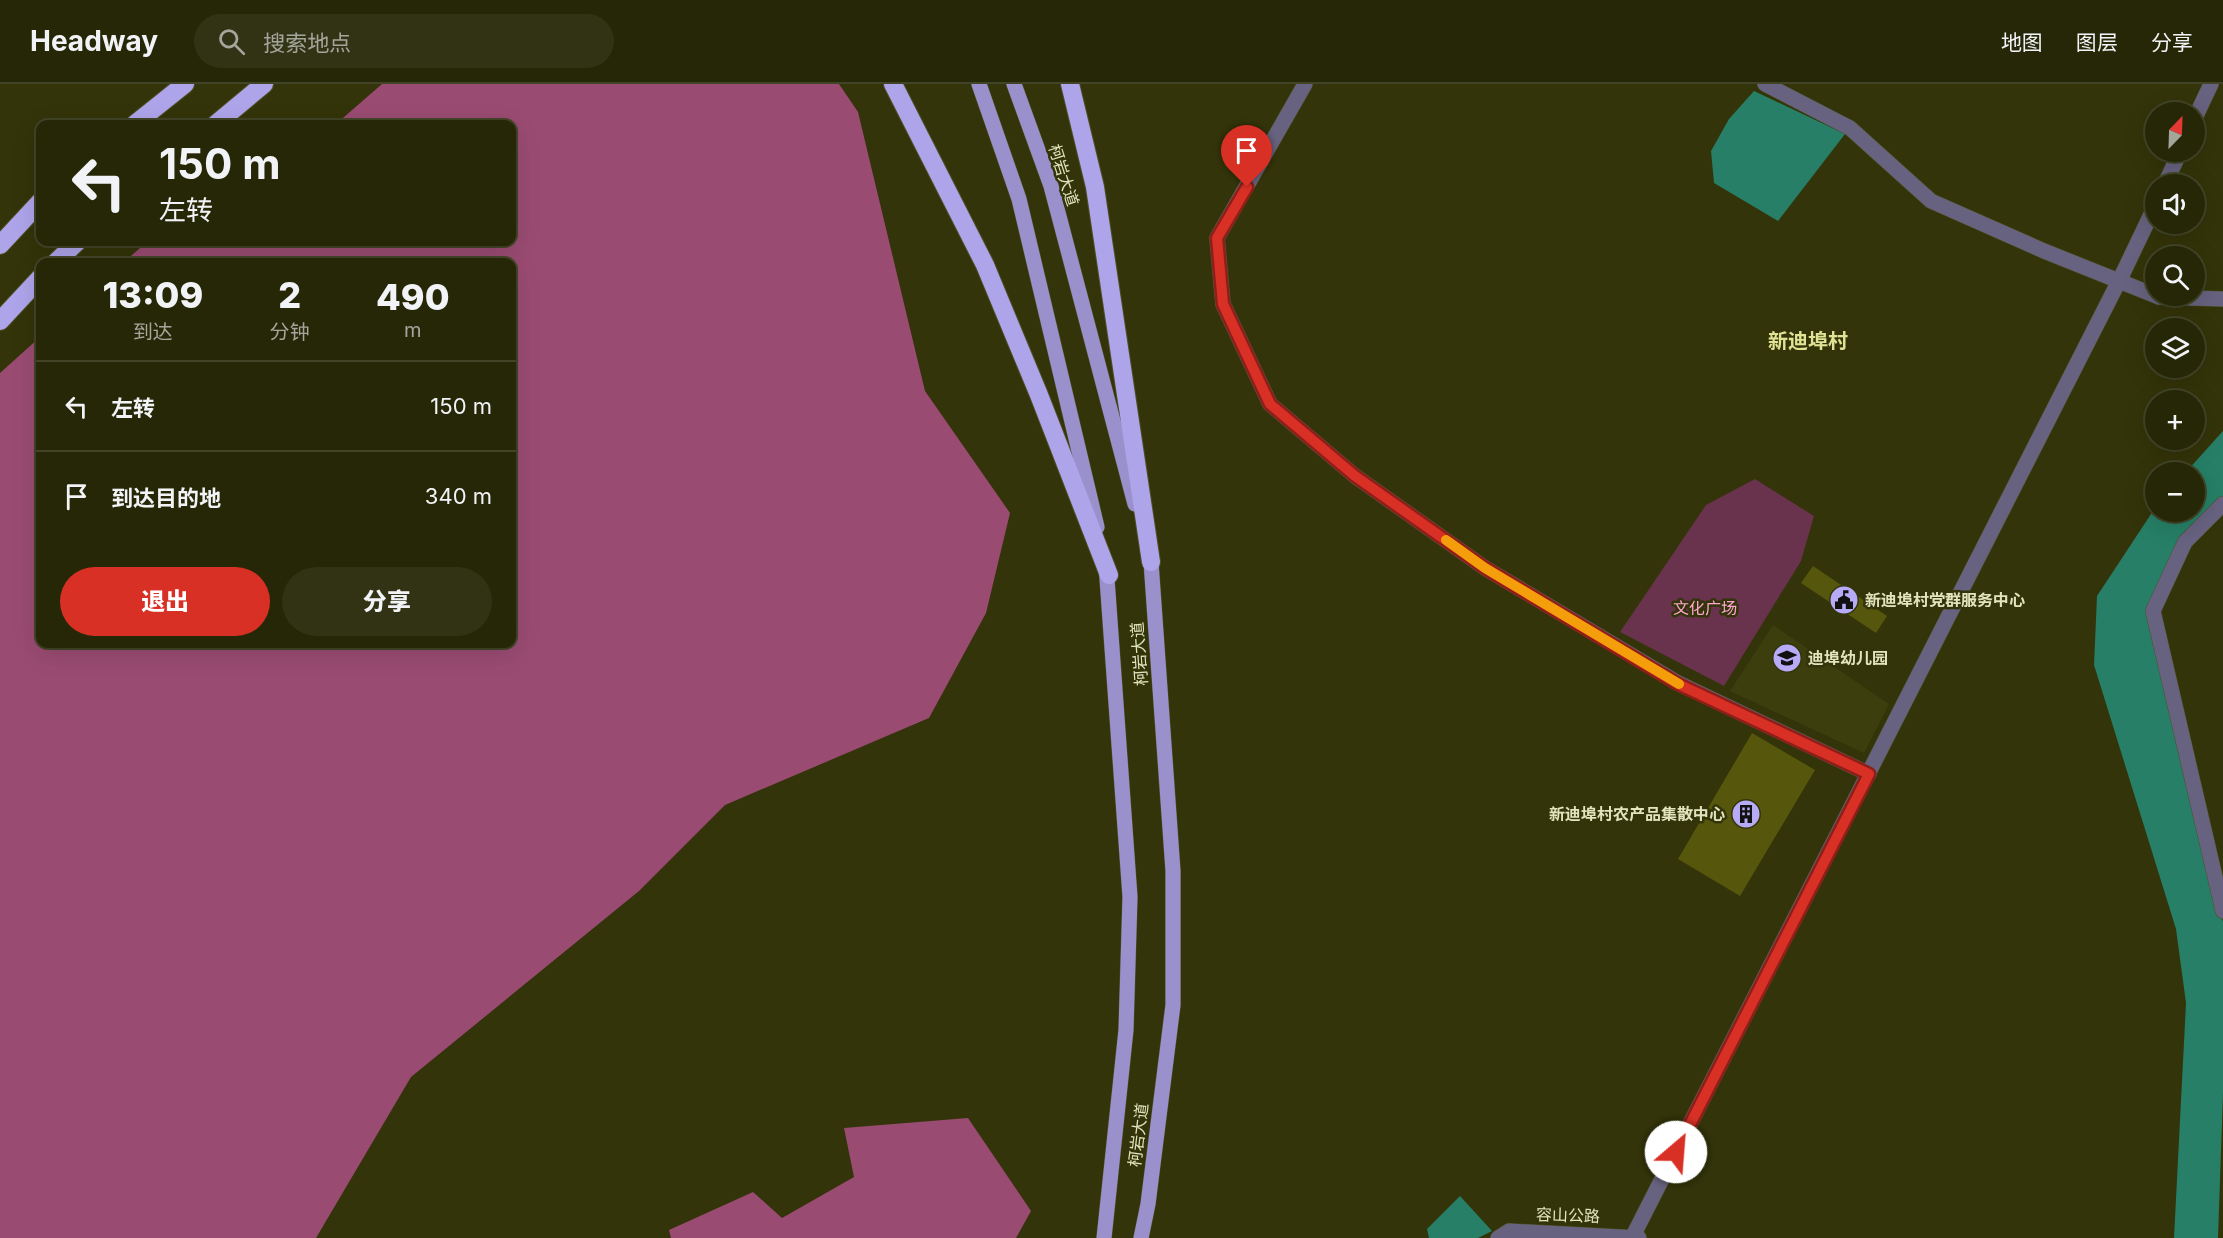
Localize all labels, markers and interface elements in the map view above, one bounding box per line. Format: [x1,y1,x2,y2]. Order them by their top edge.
search box [194,14,614,68]
text: Headway [30,24,158,58]
icon: search [215,25,248,58]
text: 搜索地点 [263,30,351,56]
text: 地图 [2001,30,2043,55]
text: 图层 [2076,30,2118,55]
text: 分享 [2151,30,2193,55]
north arrow [2145,102,2205,162]
map controls [2145,102,2205,522]
pin [1221,125,1272,187]
icon: arrive [1230,134,1263,167]
text: 150 m [159,138,281,189]
street label: 柯岩大道 [1045,141,1083,209]
icon: left [60,144,138,222]
button: sound [2145,174,2205,234]
text: 左转 [159,194,213,227]
button: search [2145,246,2205,306]
text: 13:09 [102,273,203,317]
text: 2 [278,273,301,317]
text: 490 [376,275,450,319]
text: m [404,318,422,342]
button: layers [2145,318,2205,378]
text: 到达 [133,320,173,344]
text: 分钟 [270,320,310,344]
district label: 新迪埠村 [1768,329,1848,353]
icon: left [60,390,93,423]
button: + [2145,390,2205,450]
text: 150 m [430,393,492,419]
text: 左转 [111,395,155,421]
button: − [2145,462,2205,522]
icon: arrive [60,480,93,513]
text: 340 m [425,483,492,509]
text: 到达目的地 [111,485,221,511]
button: 退出 [60,567,270,636]
button: 分享 [282,567,492,636]
public building icon: 新迪埠村党群服务中心 [1828,584,1860,616]
place label: 新迪埠村党群服务中心 [1865,590,2025,610]
park label: 文化广场 [1673,598,1737,618]
street label: 柯岩大道 [1127,621,1151,687]
school or university icon: 迪埠幼儿园 [1771,642,1803,674]
place label: 迪埠幼儿园 [1808,648,1888,668]
building icon: 新迪埠村农产品集散中心 [1730,798,1762,830]
place label: 新迪埠村农产品集散中心 [1549,804,1725,824]
street label: 柯岩大道 [1124,1102,1152,1168]
position arrow [1644,1120,1708,1184]
street label: 容山公路 [1536,1204,1600,1226]

